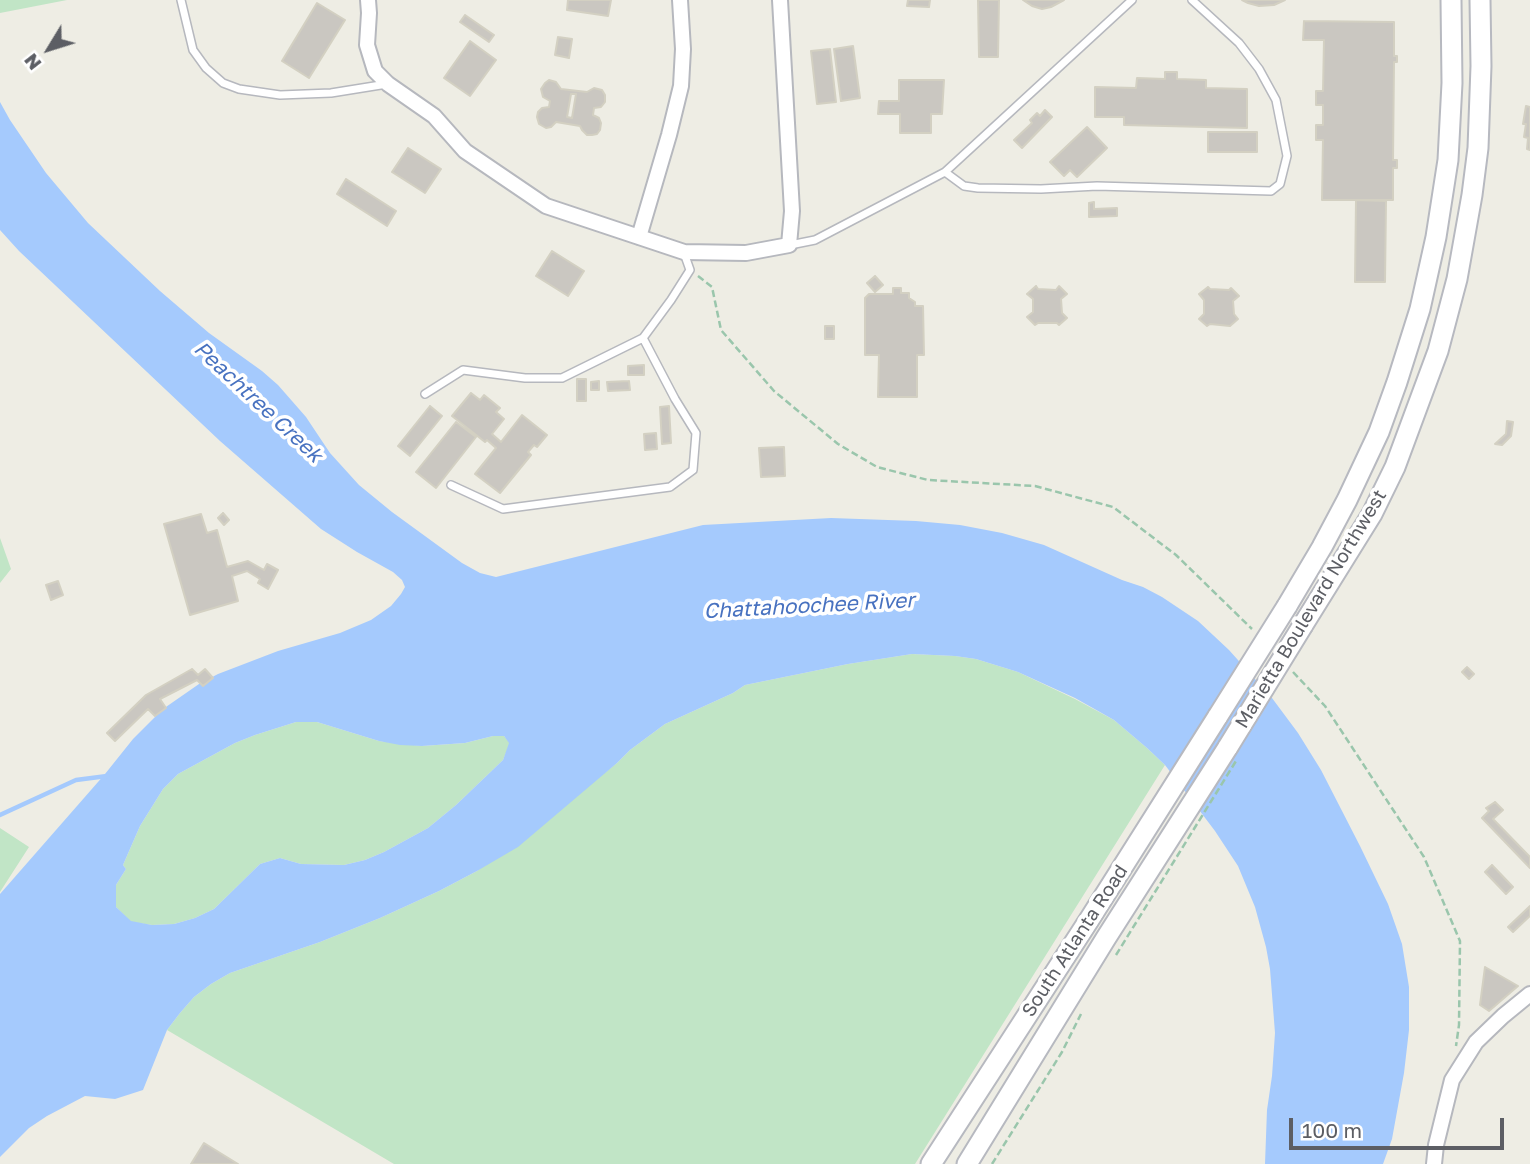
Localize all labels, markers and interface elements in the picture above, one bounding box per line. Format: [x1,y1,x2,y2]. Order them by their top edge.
north arrow [14,14,84,84]
text: N [19,49,46,75]
water label: Peachtree Creek [189,336,327,468]
street label: Marietta Boulevard Northwest [1231,486,1391,732]
water label: Chattahoochee River [703,588,915,624]
street label: South Atlanta Road [1017,861,1133,1021]
scale bar [1292,1104,1507,1148]
text: 100 m [1302,1117,1362,1143]

